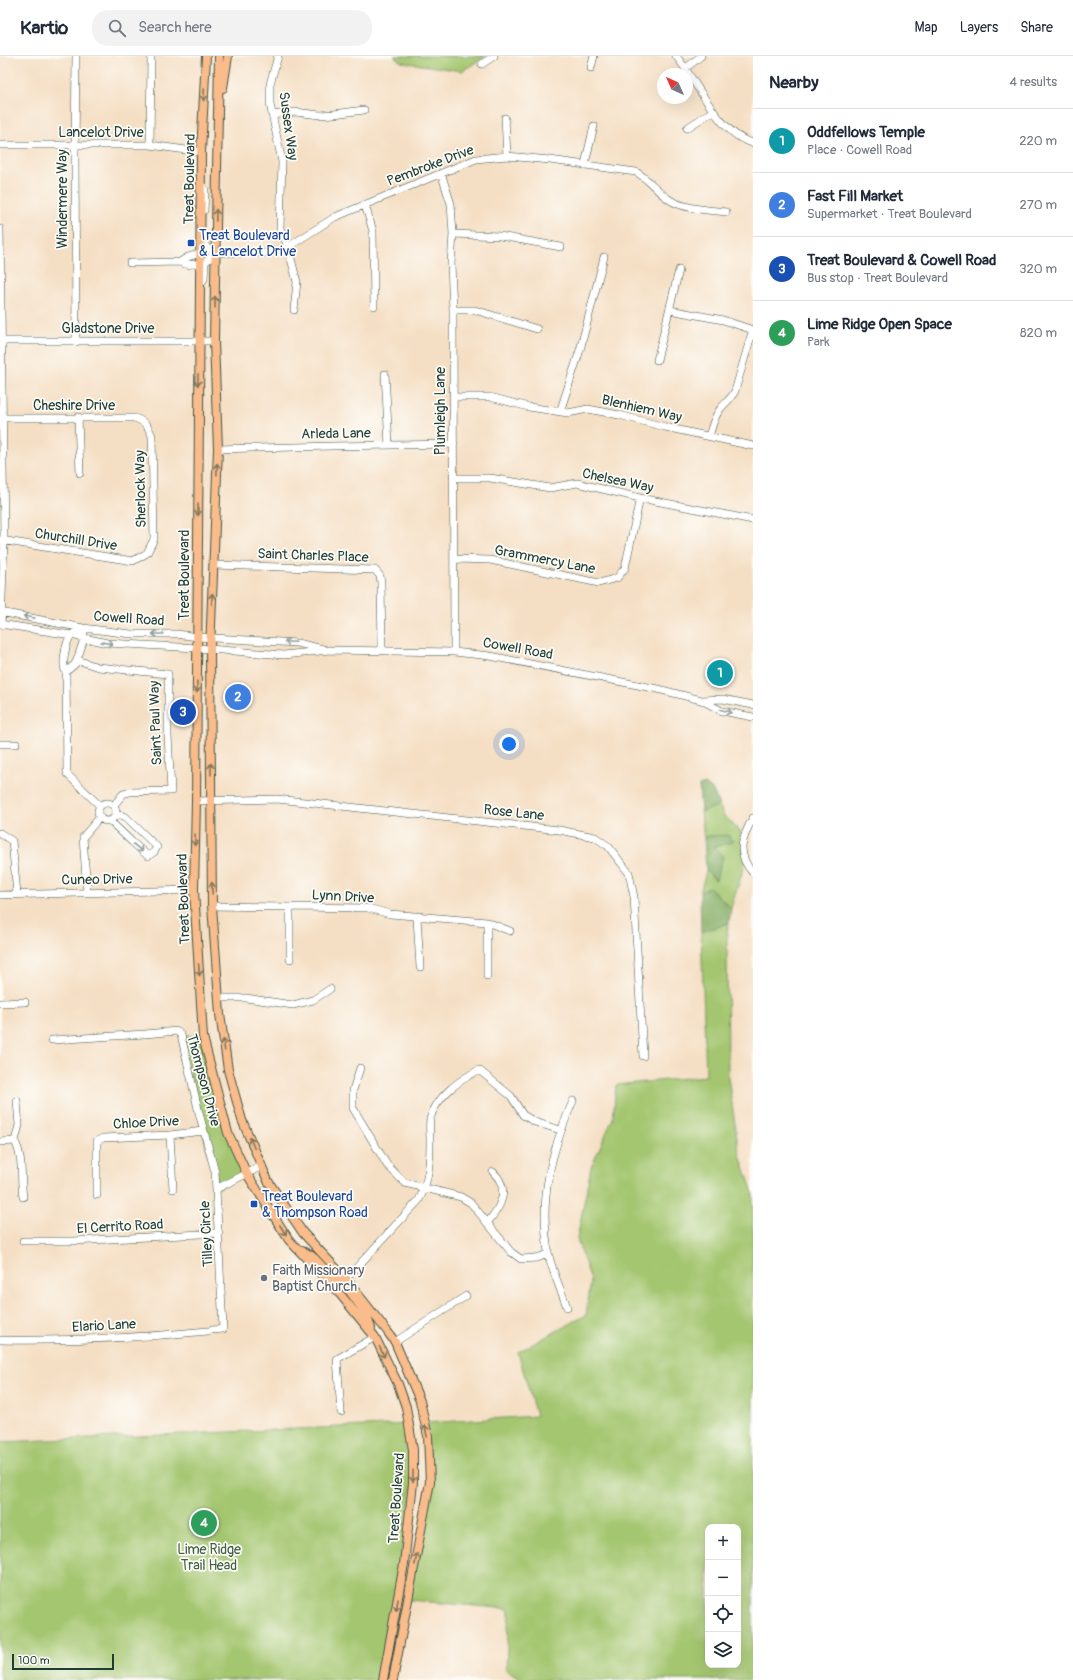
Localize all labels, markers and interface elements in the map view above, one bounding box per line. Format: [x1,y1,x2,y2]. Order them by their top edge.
search box [92,10,372,46]
text: Kartio [20,16,68,40]
icon: search [106,17,128,39]
text: Search here [138,18,212,37]
text: Map [915,19,938,36]
text: Layers [960,19,998,36]
text: Share [1020,19,1053,36]
north arrow [657,68,693,104]
text: Nearby [769,72,818,93]
text: 4 results [1010,74,1057,90]
one-way arrow [200,88,208,101]
street label: Sussex Way [275,91,302,161]
text: Oddfellows Temple [807,123,925,142]
street label: Lancelot Drive [58,124,144,141]
street label: Treat Boulevard [180,133,199,225]
text: 1 [779,133,785,149]
text: 220 m [1019,133,1057,149]
street label: Pembroke Drive [384,141,476,190]
text: Place · Cowell Road [807,142,912,158]
street label: Windermere Way [54,149,71,249]
text: Fast Fill Market [807,187,903,206]
text: 2 [778,197,786,213]
text: 270 m [1020,197,1057,213]
text: Supermarket · Treat Boulevard [807,206,972,222]
one-way arrow [212,209,220,222]
place label: Treat Boulevard & Lancelot Drive [199,227,296,260]
marker: Treat Boulevard & Lancelot Drive [186,238,196,248]
text: Treat Boulevard & Cowell Road [807,251,996,270]
text: 3 [778,261,786,277]
text: 320 m [1019,261,1057,277]
text: Bus stop · Treat Boulevard [807,270,948,286]
one-way arrow [211,296,219,309]
text: Lime Ridge Open Space [807,315,952,334]
street label: Gladstone Drive [62,320,155,337]
text: 4 [778,325,786,341]
text: 820 m [1020,325,1057,341]
text: Park [807,334,830,350]
street label: Plumleigh Lane [432,367,449,455]
one-way arrow [194,373,202,386]
street label: Blenhiem Way [600,391,684,426]
street label: Cheshire Drive [33,397,115,414]
street label: Arleda Lane [301,424,371,443]
street label: Sherlock Way [131,450,150,528]
one-way arrow [213,463,221,476]
street label: Chelsea Way [581,465,655,496]
one-way arrow [194,503,202,516]
street label: Churchill Drive [34,525,118,554]
street label: Treat Boulevard [176,529,193,620]
street label: Grammercy Lane [493,541,597,578]
street label: Saint Charles Place [257,545,369,566]
one-way arrow [209,593,216,606]
street label: Cowell Road [93,608,165,629]
one-way arrow [23,613,36,621]
one-way arrow [152,630,165,638]
street label: Cowell Road [481,634,555,663]
one-way arrow [100,639,113,647]
one-way arrow [284,639,297,646]
pin: 1 [707,658,733,688]
street label: Saint Paul Way [146,680,165,766]
one-way arrow [193,680,201,693]
pin: 2 [225,682,251,712]
pin: 3 [170,697,196,727]
one-way arrow [719,708,732,716]
your location [499,734,519,754]
one-way arrow [207,763,215,776]
street label: Rose Lane [483,801,545,824]
one-way arrow [191,833,199,846]
one-way arrow [133,843,144,852]
street label: Treat Boulevard [173,853,194,945]
street label: Cuneo Drive [61,870,133,889]
one-way arrow [208,882,216,895]
street label: Lynn Drive [311,886,375,907]
one-way arrow [195,963,202,976]
street label: Thompson Drive [183,1032,224,1128]
one-way arrow [220,1039,228,1052]
street label: Chloe Drive [113,1112,179,1133]
one-way arrow [248,1138,255,1150]
place label: Treat Boulevard & Thompson Road [262,1188,368,1221]
marker: Treat Boulevard & Thompson Road [249,1199,259,1209]
street label: Tilley Circle [196,1200,217,1268]
street label: El Cerrito Road [76,1216,164,1237]
one-way arrow [279,1224,287,1235]
place label: Faith Missionary Baptist Church [272,1262,364,1295]
marker: Faith Missionary Baptist Church [259,1273,269,1283]
street label: Elario Lane [72,1315,137,1336]
one-way arrow [379,1346,386,1358]
one-way arrow [422,1425,430,1438]
street label: Treat Boulevard [385,1452,408,1544]
one-way arrow [409,1469,417,1482]
pin: 4 [191,1508,217,1538]
map controls [705,1524,741,1668]
button: + [705,1524,741,1560]
park label: Lime Ridge Trail Head [177,1541,241,1574]
one-way arrow [412,1553,420,1566]
button: − [705,1560,741,1596]
button: locate [705,1596,741,1632]
one-way arrow [392,1598,400,1611]
button: layers [705,1632,741,1668]
scale bar [12,1652,114,1671]
text: 100 m [18,1654,49,1667]

